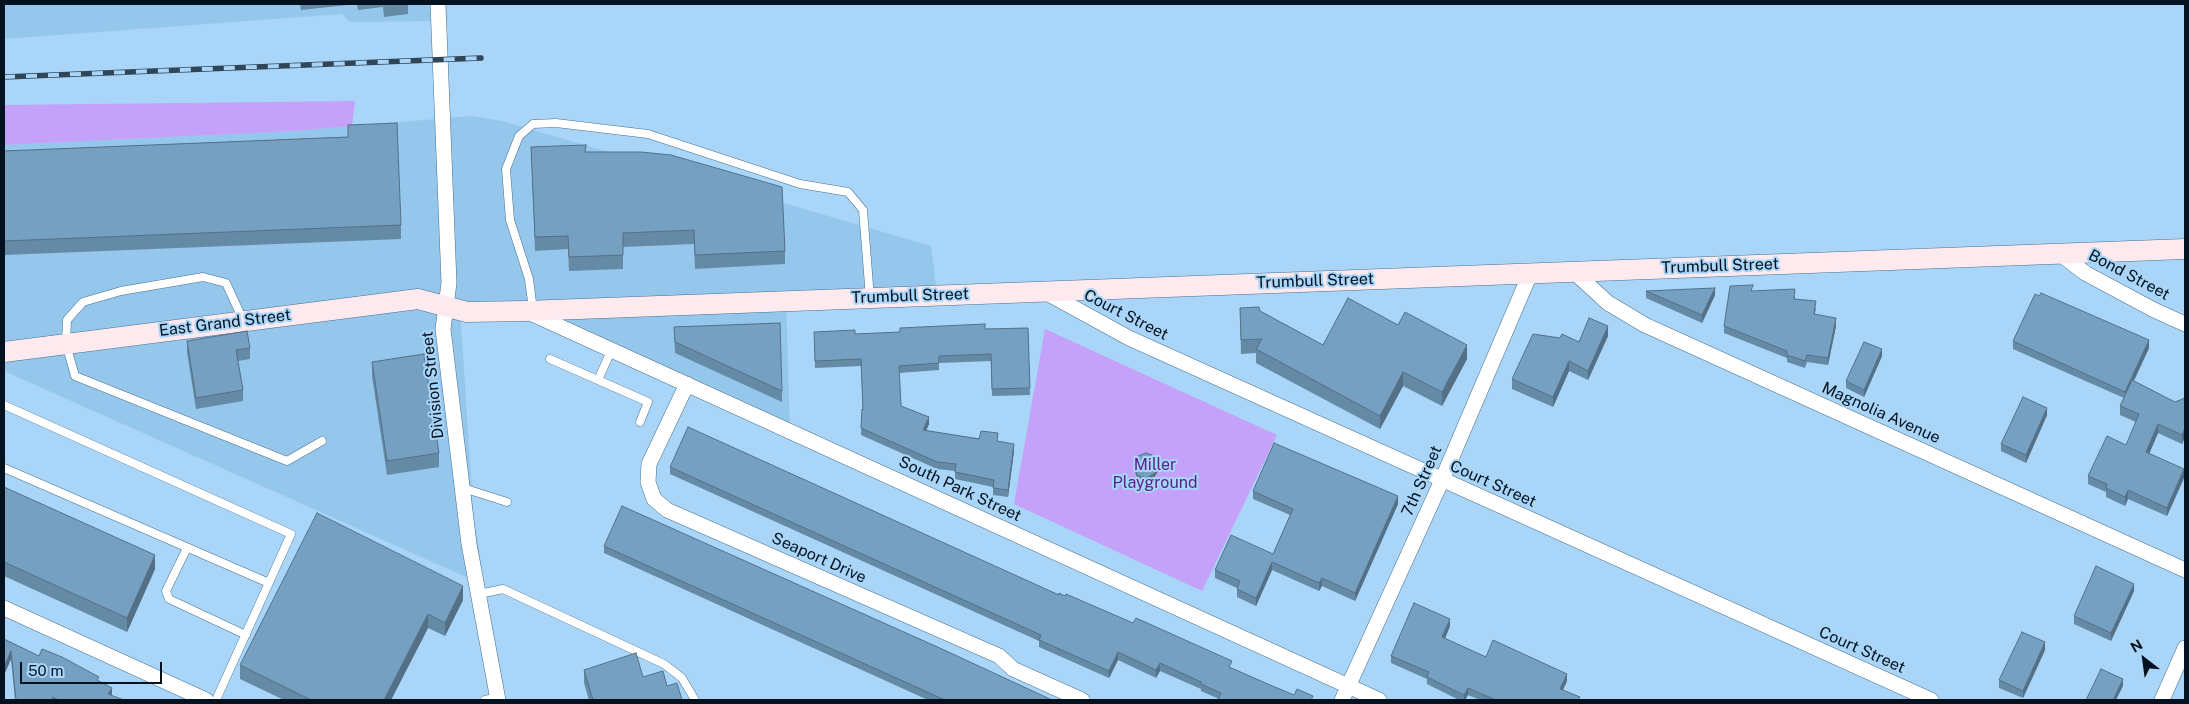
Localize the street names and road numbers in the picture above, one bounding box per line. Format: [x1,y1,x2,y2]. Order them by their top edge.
street label: Bond Street [2085,246,2173,304]
street label: Trumbull Street [1661,254,1779,278]
street label: Trumbull Street [1256,269,1374,293]
street label: Trumbull Street [851,284,969,308]
street label: Court Street [1081,286,1171,344]
street label: East Grand Street [158,305,292,341]
street label: Division Street [418,330,448,440]
street label: Magnolia Avenue [1819,378,1943,448]
street label: 7th Street [1398,443,1446,519]
street label: South Park Street [896,452,1024,526]
street label: Court Street [1447,456,1539,512]
street label: Seaport Drive [769,529,869,587]
street label: Court Street [1816,622,1908,678]

